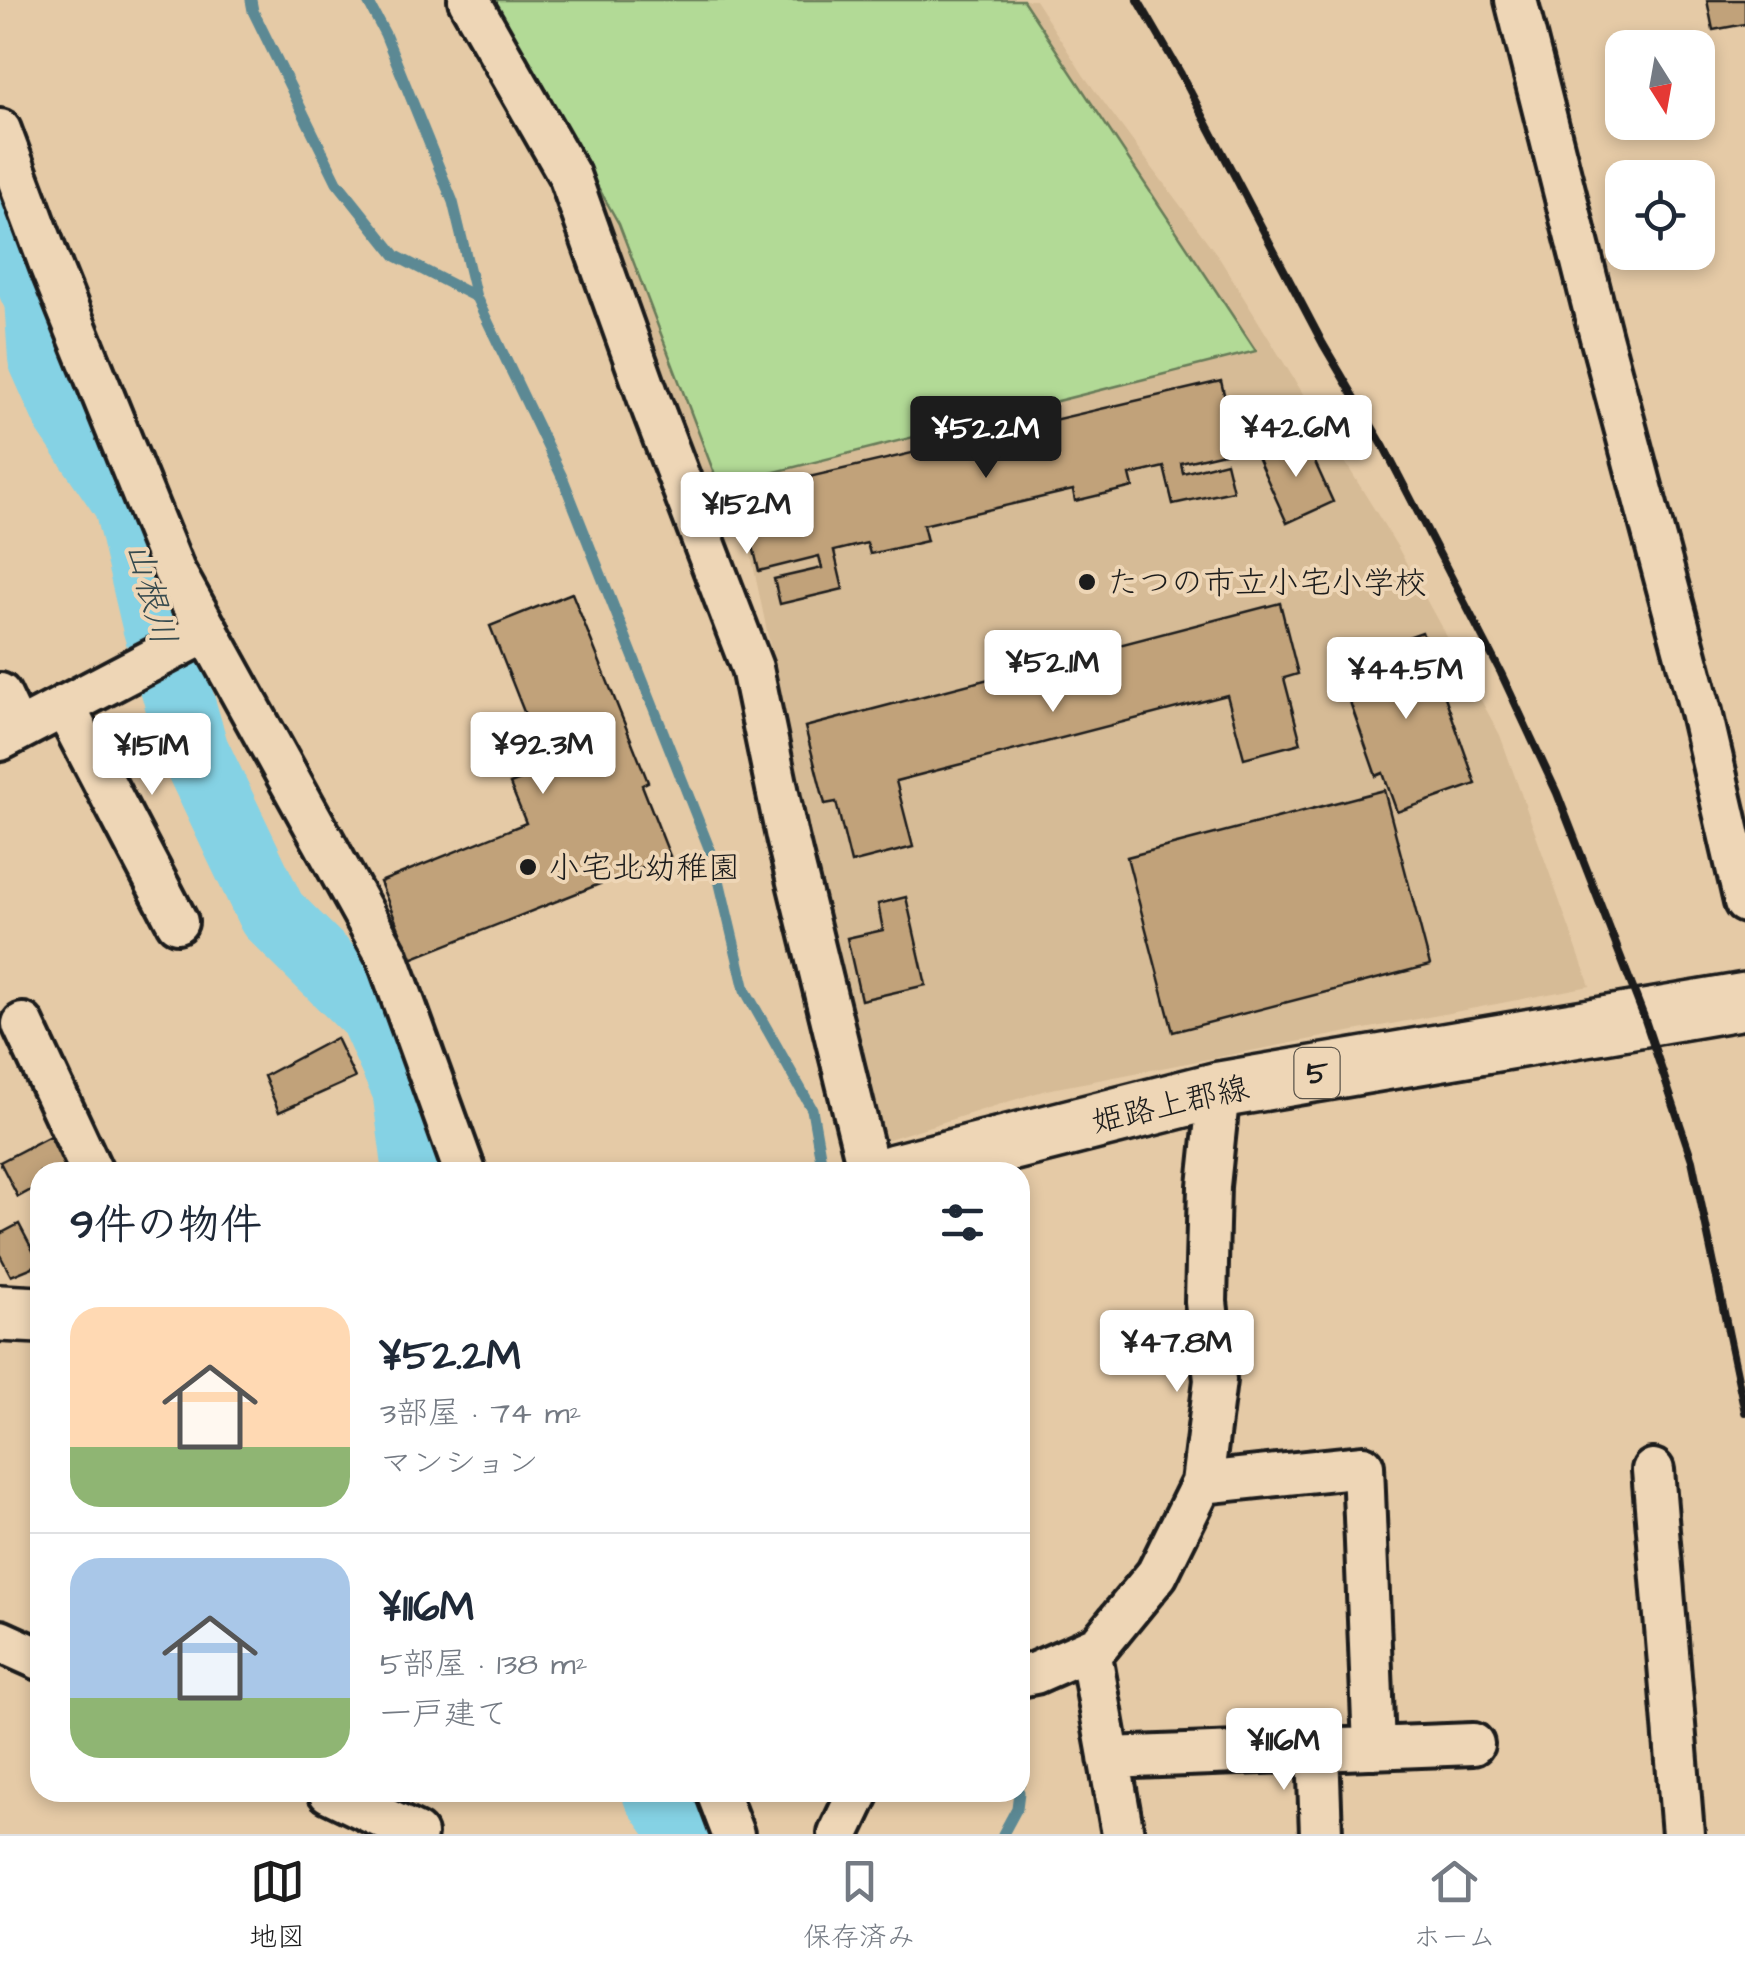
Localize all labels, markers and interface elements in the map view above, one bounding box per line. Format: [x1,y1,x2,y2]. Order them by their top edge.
north arrow [1605,30,1715,140]
map controls [1605,30,1715,270]
button: locate [1605,160,1715,270]
pin: ¥42.6M [1215,395,1377,480]
pin: ¥52.2M [905,396,1067,481]
text: ¥42.6M [1242,405,1350,450]
text: ¥52.2M [932,406,1040,451]
pin: ¥152M [677,472,817,557]
text: ¥152M [703,482,791,527]
water label: 山根川 [113,536,188,650]
place label: たつの市立小宅小学校 [1107,561,1427,606]
marker: たつの市立小宅小学校 [1076,571,1098,593]
pin: ¥52.1M [972,630,1134,715]
pin: ¥44.5M [1325,637,1487,722]
text: ¥52.1M [1006,640,1100,685]
text: ¥44.5M [1349,647,1463,692]
pin: ¥92.3M [462,712,624,797]
pin: ¥151M [82,713,222,798]
text: ¥92.3M [493,722,593,767]
text: ¥151M [115,723,189,768]
place label: 小宅北幼稚園 [548,846,740,891]
marker: 小宅北幼稚園 [517,856,539,878]
road number: 5 [1294,1048,1340,1098]
street label: 姫路上郡線 [1087,1066,1253,1145]
icon: filters [935,1195,990,1250]
text: 9件の物件 [70,1197,262,1255]
pin: ¥47.8M [1096,1310,1258,1395]
text: ¥47.8M [1122,1320,1232,1365]
text: ¥52.2M [380,1328,521,1386]
icon: home [150,1347,270,1467]
text: 3部屋 · 74 m² [380,1391,582,1436]
text: マンション [380,1441,539,1486]
text: ¥116M [380,1579,474,1637]
icon: home [150,1598,270,1718]
text: 5部屋 · 138 m² [380,1642,588,1687]
text: 一戸建て [380,1692,508,1737]
pin: ¥116M [1214,1708,1354,1793]
text: ¥116M [1248,1718,1320,1763]
tab: 地図 [249,1854,305,1957]
tab: 保存済み [803,1854,915,1957]
tab: ホーム [1413,1854,1496,1957]

